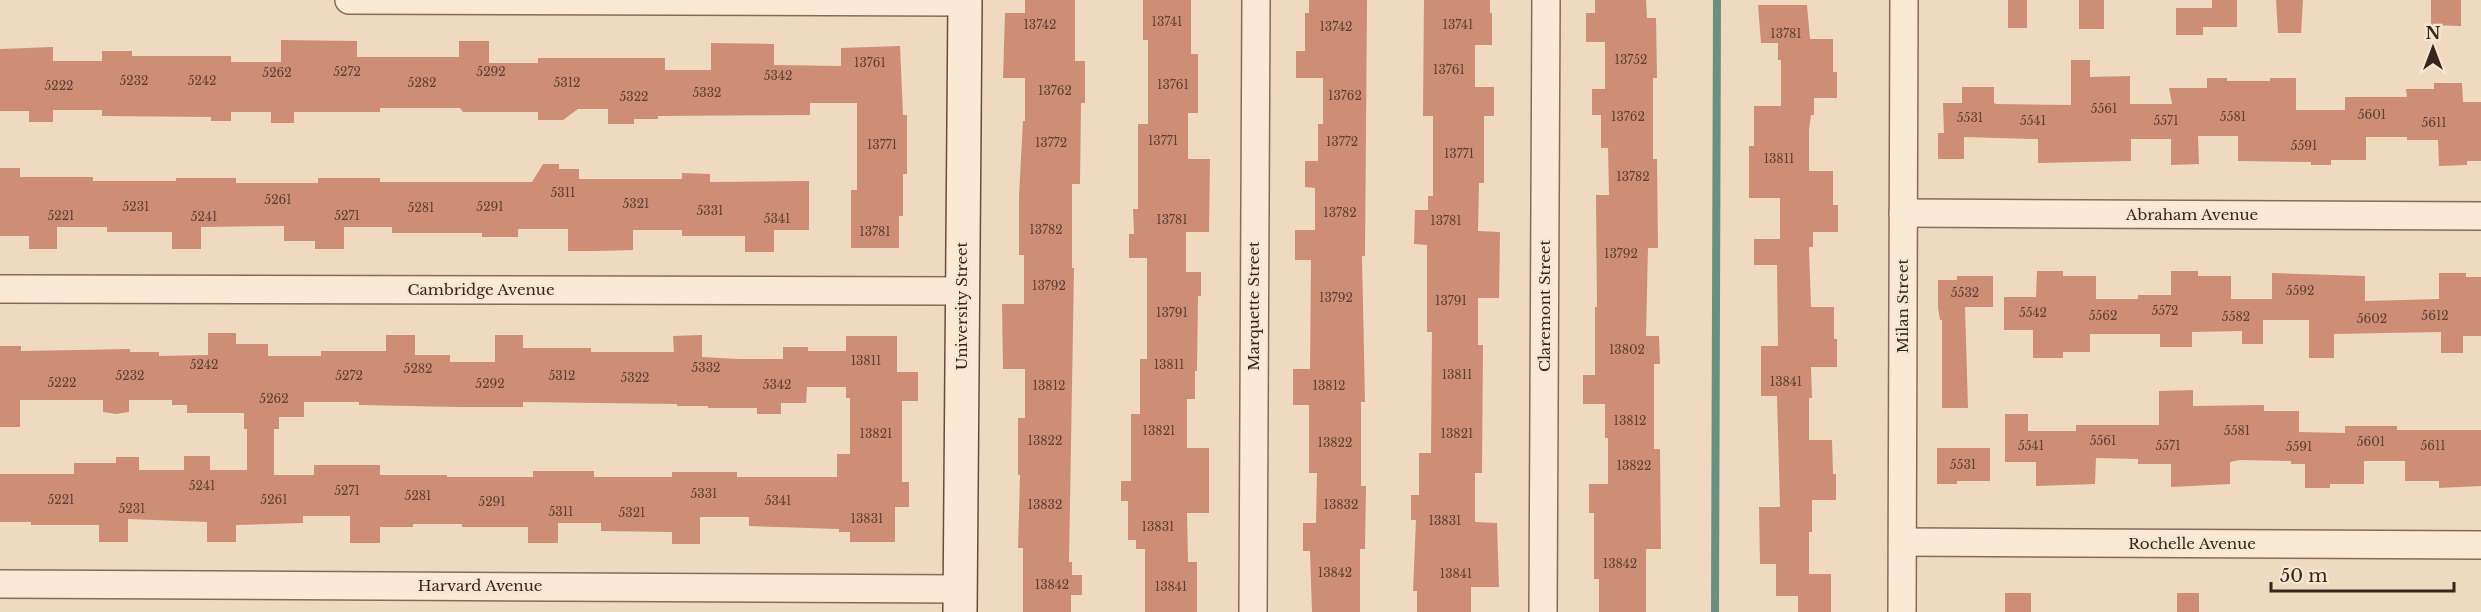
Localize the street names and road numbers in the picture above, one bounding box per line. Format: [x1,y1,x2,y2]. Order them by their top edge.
street label: Abraham Avenue [2125,205,2258,224]
street label: Claremont Street [1535,240,1554,372]
street label: University Street [952,241,971,370]
street label: Marquette Street [1244,241,1263,371]
street label: Milan Street [1893,258,1912,353]
street label: Cambridge Avenue [408,280,554,299]
street label: Rochelle Avenue [2128,534,2256,553]
street label: Harvard Avenue [418,576,542,595]

